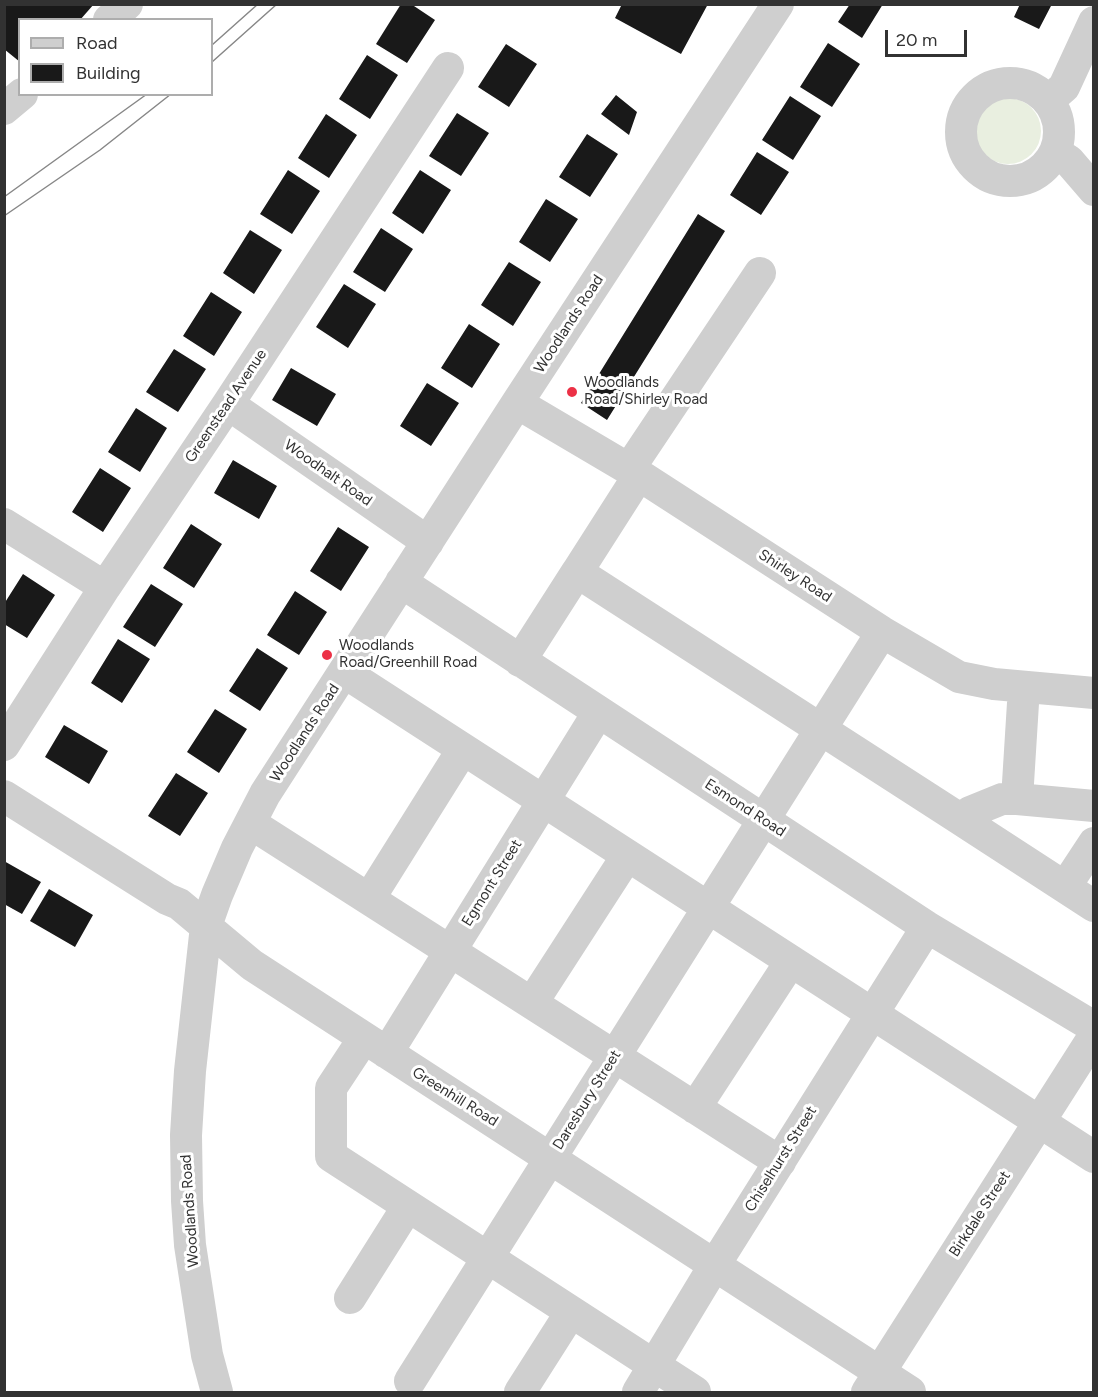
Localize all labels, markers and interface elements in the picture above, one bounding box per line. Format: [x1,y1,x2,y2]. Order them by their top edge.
legend [18,18,213,96]
scale bar [888,18,970,56]
text: 20 m [896,29,937,51]
text: Road [76,32,117,54]
text: Building [76,62,141,84]
street label: Woodlands Road [531,272,607,376]
street label: Greenstead Avenue [181,346,271,466]
place label: Woodlands Road/Shirley Road [584,374,708,409]
marker: Woodlands Road/Shirley Road [565,385,579,399]
street label: Woodhalt Road [281,436,375,510]
street label: Shirley Road [755,546,835,606]
place label: Woodlands Road/Greenhill Road [339,637,477,672]
marker: Woodlands Road/Greenhill Road [320,648,334,662]
street label: Woodlands Road [267,681,343,785]
street label: Esmond Road [701,775,789,841]
street label: Egmont Street [458,836,526,930]
street label: Daresbury Street [549,1047,625,1153]
street label: Greenhill Road [409,1063,501,1131]
street label: Chiselhurst Street [741,1103,821,1215]
street label: Woodlands Road [177,1154,203,1268]
street label: Birkdale Street [946,1168,1014,1260]

